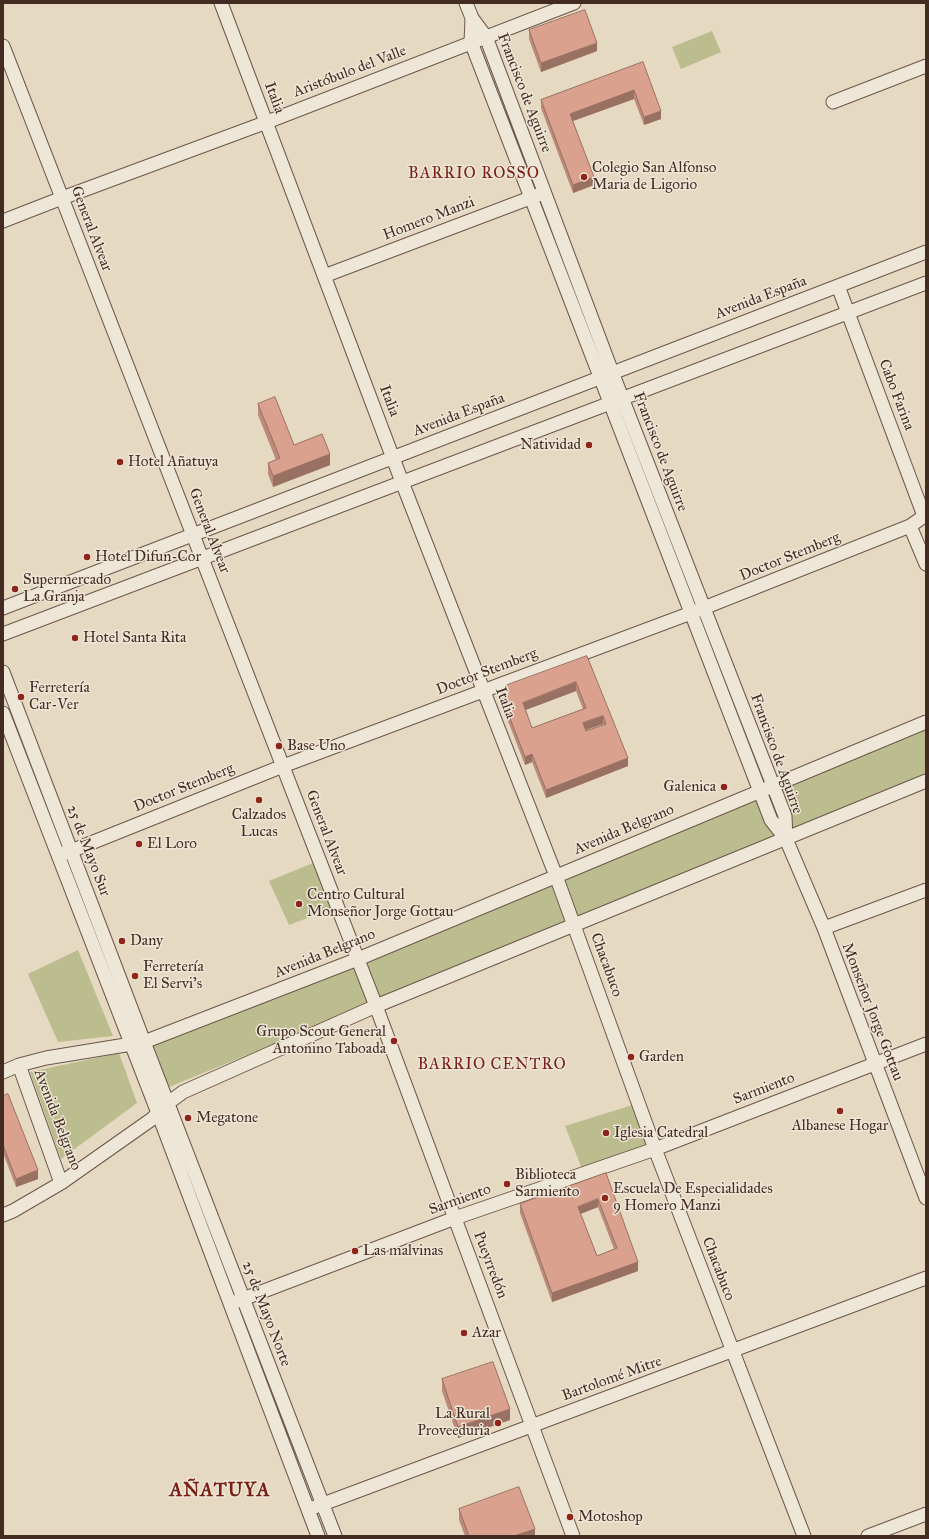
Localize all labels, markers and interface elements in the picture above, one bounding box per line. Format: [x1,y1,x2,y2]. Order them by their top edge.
street label: Francisco de Aguirre [493,31,555,155]
street label: Aristóbulo del Valle [291,42,409,102]
street label: Italia [260,80,288,116]
place label: Colegio San Alfonso Maria de Ligorio [592,159,716,194]
district label: BARRIO ROSSO [408,164,540,184]
marker: Colegio San Alfonso Maria de Ligorio [579,172,589,182]
street label: General Alvear [66,184,116,274]
street label: Homero Manzi [381,193,477,245]
street label: Avenida España [713,272,809,324]
street label: Cabo Farina [874,357,918,433]
street label: Italia [375,383,403,419]
street label: Avenida España [411,389,507,441]
street label: Francisco de Aguirre [629,390,691,514]
place label: Natividad [520,436,581,454]
marker: Natividad [584,440,594,450]
place label: Hotel Añatuya [128,453,218,471]
marker: Hotel Añatuya [115,457,125,467]
street label: General Alvear [184,486,234,576]
street label: Doctor Stemberg [737,529,843,585]
place label: Hotel Difun-Cor [95,548,201,566]
marker: Hotel Difun-Cor [82,552,92,562]
place label: Supermercado La Granja [23,571,111,606]
marker: Supermercado La Granja [10,584,20,594]
place label: Hotel Santa Rita [83,629,186,647]
marker: Hotel Santa Rita [70,633,80,643]
street label: Doctor Stemberg [434,645,540,699]
place label: Ferretería Car-Ver [29,679,90,714]
street label: Italia [491,685,519,721]
marker: Ferretería Car-Ver [16,692,26,702]
street label: Francisco de Aguirre [746,692,806,816]
place label: Base Uno [287,737,345,755]
marker: Base Uno [274,741,284,751]
street label: Doctor Stemberg [131,760,237,816]
place label: Galenica [664,778,716,796]
marker: Galenica [719,782,729,792]
street label: General Alvear [301,788,351,878]
marker: Calzados Lucas [254,795,264,805]
street label: Avenida Belgrano [571,801,677,859]
street label: 25 de Mayo Sur [62,803,114,899]
place label: Calzados Lucas [232,806,286,841]
place label: El Loro [147,835,197,853]
marker: El Loro [134,839,144,849]
place label: Centro Cultural Monseñor Jorge Gottau [307,886,453,921]
marker: Centro Cultural Monseñor Jorge Gottau [294,899,304,909]
street label: Avenida Belgrano [272,926,378,982]
street label: Chacabuco [586,931,626,999]
place label: Dany [130,932,163,950]
marker: Dany [117,936,127,946]
street label: Monseñor Jorge Gottau [837,940,907,1084]
place label: Ferretería El Servi's [143,958,204,993]
marker: Ferretería El Servi's [130,971,140,981]
place label: Grupo Scout General Antonino Taboada [256,1023,386,1058]
marker: Grupo Scout General Antonino Taboada [389,1036,399,1046]
place label: Garden [639,1048,684,1066]
marker: Garden [626,1052,636,1062]
district label: BARRIO CENTRO [417,1055,567,1075]
street label: Avenida Belgrano [29,1067,85,1173]
street label: Sarmiento [731,1069,797,1109]
marker: Albanese Hogar [835,1106,845,1116]
place label: Megatone [196,1109,258,1127]
marker: Megatone [183,1113,193,1123]
place label: Albanese Hogar [792,1117,888,1135]
place label: Iglesia Catedral [614,1124,708,1142]
marker: Iglesia Catedral [601,1128,611,1138]
place label: Biblioteca Sarmiento [515,1166,580,1201]
marker: Biblioteca Sarmiento [502,1179,512,1189]
place label: Escuela De Especialidades 9 Homero Manzi [613,1180,773,1215]
street label: Sarmiento [427,1181,493,1219]
marker: Escuela De Especialidades 9 Homero Manzi [600,1193,610,1203]
street label: Pueyrredón [469,1229,511,1301]
street label: Chacabuco [698,1235,738,1303]
place label: Las malvinas [363,1242,443,1260]
marker: Las malvinas [350,1246,360,1256]
street label: 25 de Mayo Norte [238,1259,294,1369]
place label: Azar [472,1324,501,1342]
marker: Azar [459,1328,469,1338]
street label: Bartolomé Mitre [560,1353,664,1405]
place label: La Rural Proveeduria [417,1405,490,1440]
marker: La Rural Proveeduria [493,1418,503,1428]
district label: AÑATUYA [170,1480,270,1502]
place label: Motoshop [578,1508,643,1526]
marker: Motoshop [565,1512,575,1522]

